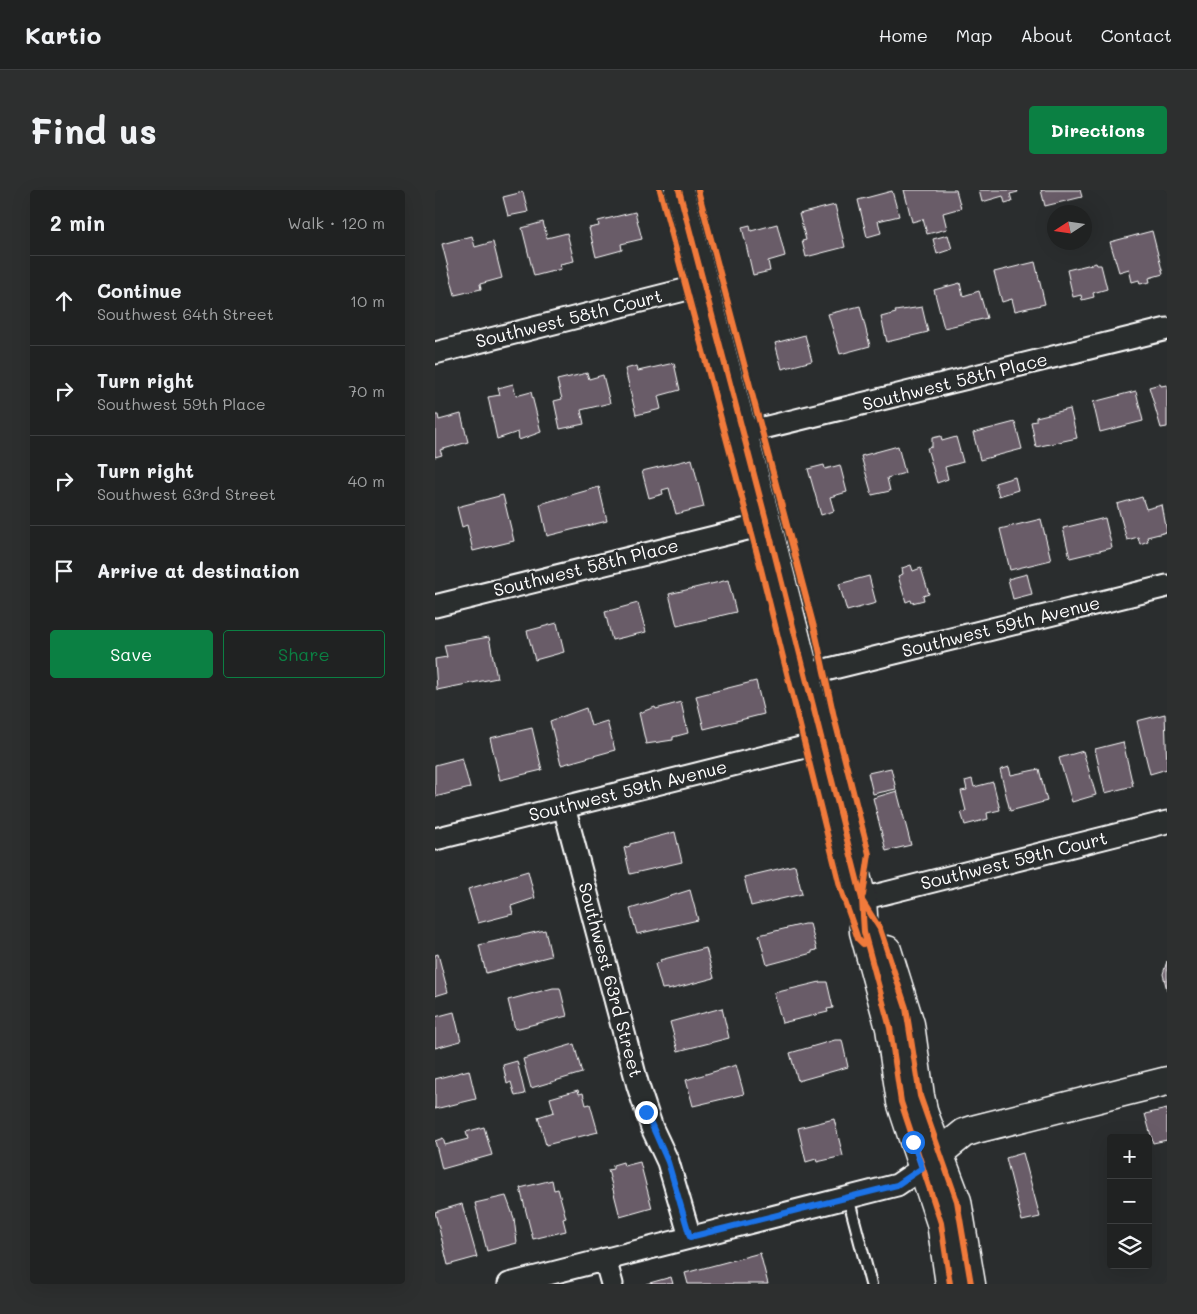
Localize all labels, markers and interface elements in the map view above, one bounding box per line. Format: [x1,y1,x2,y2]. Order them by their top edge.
text: Kartio [25,19,101,50]
text: Home [879,23,928,47]
text: Map [956,23,992,47]
text: About [1020,23,1073,47]
text: Contact [1101,23,1172,47]
button: Directions [1029,106,1167,154]
text: Find us [30,107,157,153]
north arrow [1047,205,1092,250]
text: 2 min [50,209,105,236]
text: Walk · 120 m [287,212,385,233]
text: Continue [97,278,182,303]
street label: Southwest 58th Court [473,283,665,353]
icon: ahead [50,287,78,315]
text: 10 m [350,290,385,311]
text: Southwest 64th Street [97,303,274,324]
street label: Southwest 58th Place [860,346,1050,416]
text: Turn right [97,368,194,393]
icon: right [50,377,78,405]
text: 70 m [348,380,385,401]
text: Southwest 59th Place [97,393,266,414]
text: Turn right [97,458,194,483]
icon: right [50,467,78,495]
text: 40 m [348,470,385,491]
text: Southwest 63rd Street [97,483,276,504]
street label: Southwest 58th Place [491,532,681,602]
icon: arrive [50,557,78,585]
text: Arrive at destination [97,558,300,583]
street label: Southwest 59th Avenue [899,590,1102,662]
button: Save [50,630,213,678]
button: Share [223,630,385,678]
street label: Southwest 59th Avenue [526,754,729,826]
street label: Southwest 59th Court [918,825,1110,895]
street label: Southwest 63rd Street [573,879,649,1080]
route end [635,1101,658,1124]
route start [902,1131,925,1154]
map controls [1107,1134,1152,1269]
button: + [1107,1134,1152,1179]
button: − [1107,1179,1152,1224]
button: layers [1107,1224,1152,1269]

